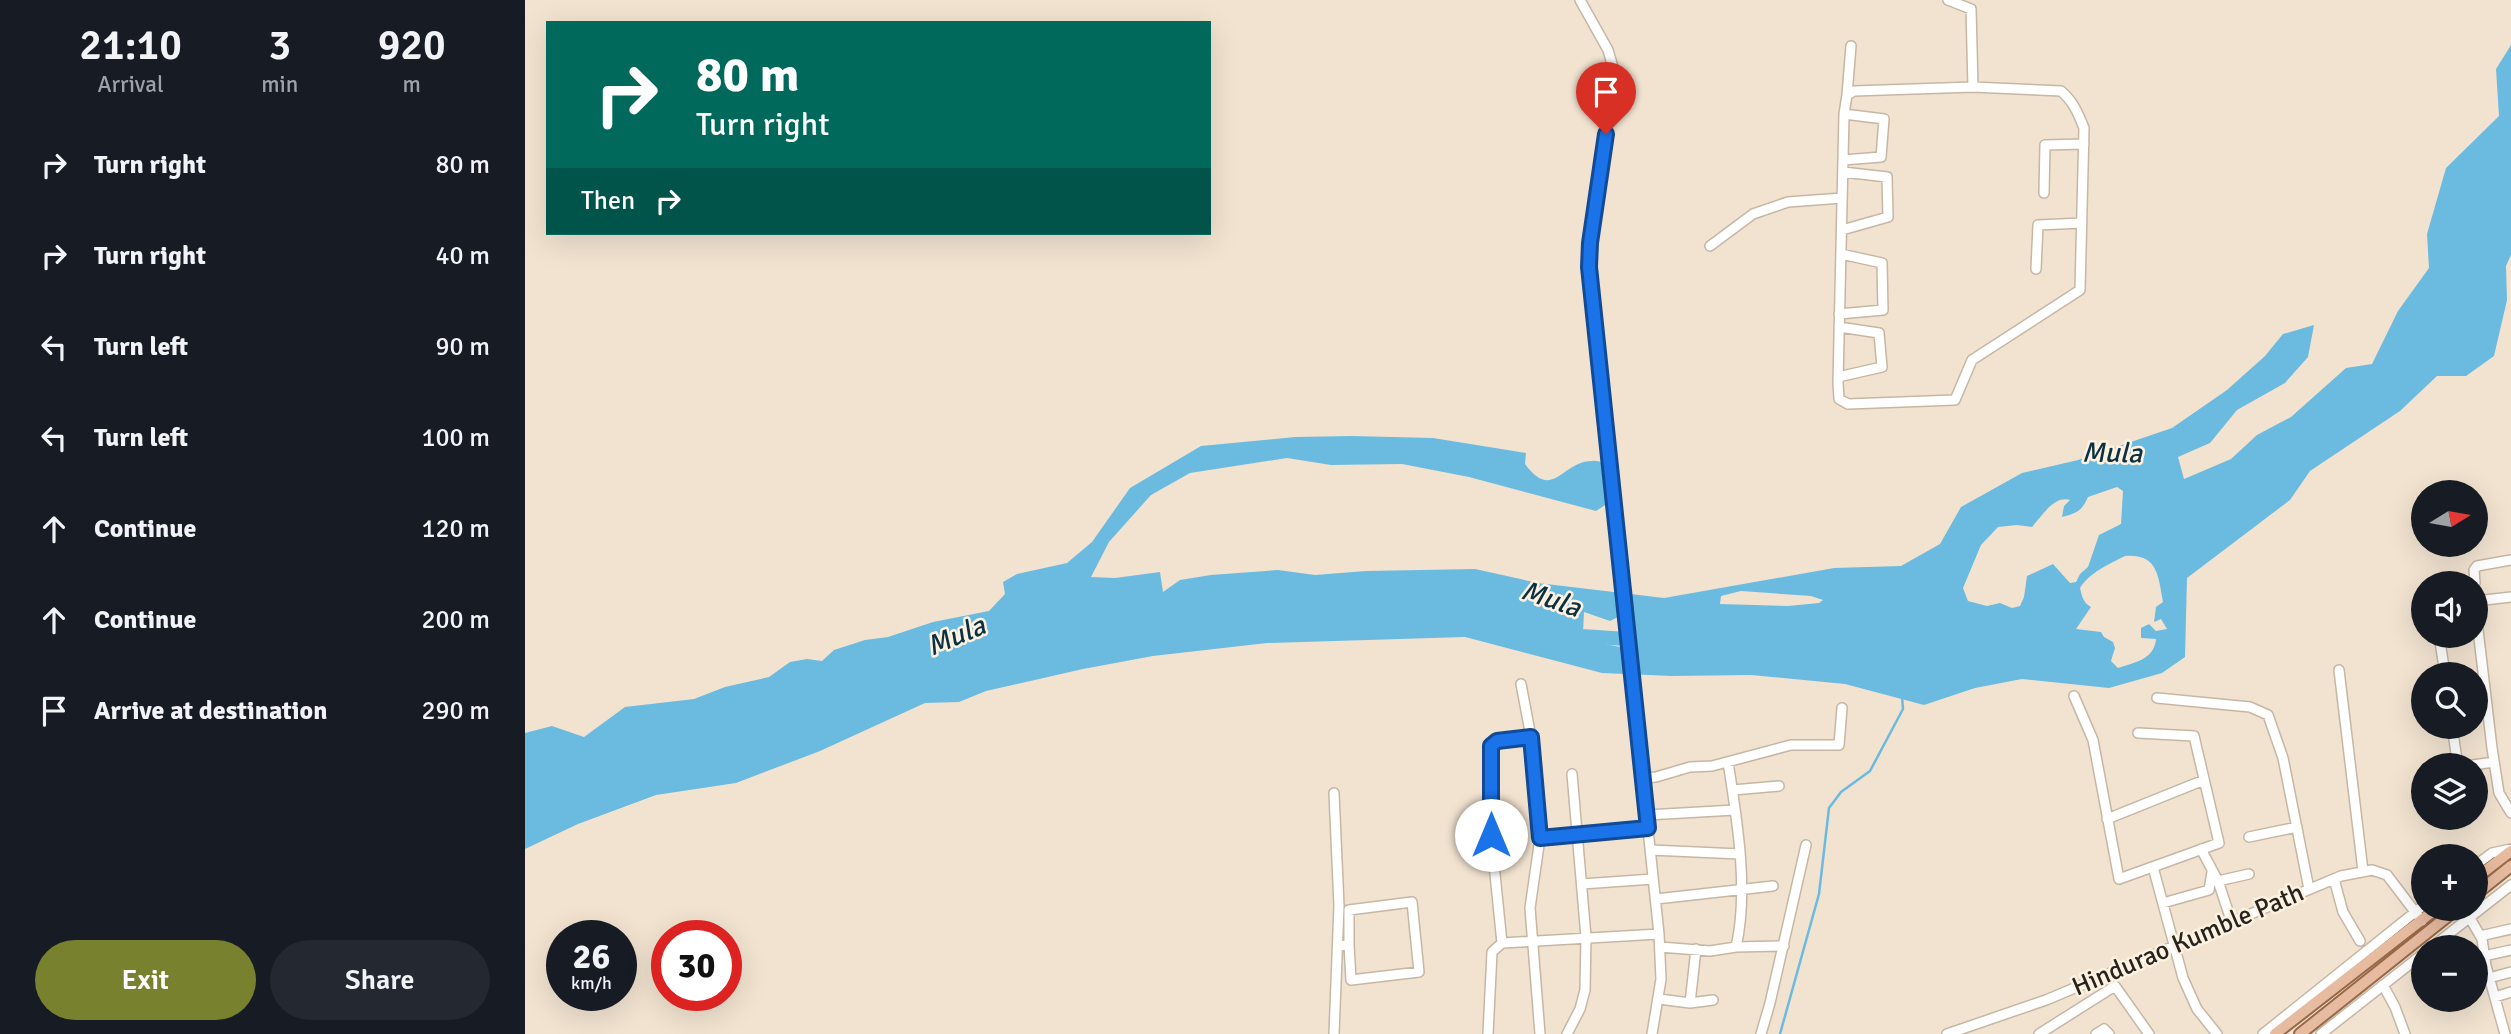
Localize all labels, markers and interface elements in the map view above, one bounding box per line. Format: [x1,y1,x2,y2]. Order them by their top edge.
text: 21:10 [79,20,182,71]
text: 3 [268,20,291,71]
text: 920 [378,20,446,71]
text: 80 m [696,45,799,105]
icon: right [581,49,672,140]
pin [1576,62,1636,134]
text: Arrival [97,70,164,99]
text: min [261,70,298,99]
text: m [402,70,421,99]
icon: arrive [1587,73,1625,111]
text: Turn right [696,105,829,144]
icon: right [35,146,73,184]
text: Turn right [94,149,206,181]
text: 80 m [435,149,490,181]
icon: right [649,182,687,220]
text: Then [581,185,635,217]
icon: right [35,237,73,275]
text: Turn right [94,240,206,272]
text: 40 m [435,240,490,272]
icon: left [35,328,73,366]
text: Turn left [94,331,188,363]
text: 90 m [435,331,490,363]
icon: left [35,419,73,457]
text: Turn left [94,422,188,454]
text: 100 m [421,422,490,454]
water label: Mula [2082,435,2143,471]
north arrow [2411,480,2489,556]
map controls [2411,480,2488,1012]
icon: ahead [35,510,73,548]
text: Continue [94,513,196,545]
text: 120 m [421,513,490,545]
button: sound [2411,571,2488,648]
water label: Mula [1517,573,1586,625]
icon: ahead [35,601,73,639]
text: Continue [94,604,196,636]
text: 200 m [421,604,490,636]
water label: Mula [922,608,991,663]
button: search [2411,662,2488,739]
icon: arrive [35,692,73,730]
text: Arrive at destination [94,695,327,727]
text: 290 m [421,695,490,727]
button: layers [2411,753,2488,830]
position arrow [1454,798,1528,872]
button: + [2411,844,2488,921]
street label: Hindurao Kumble Path [2067,877,2309,1003]
speed limit sign: 30 [651,920,742,1011]
text: 26 [573,935,610,978]
button: − [2411,935,2488,1012]
button: Exit [35,940,256,1020]
button: Share [270,940,490,1020]
text: km/h [571,972,612,994]

